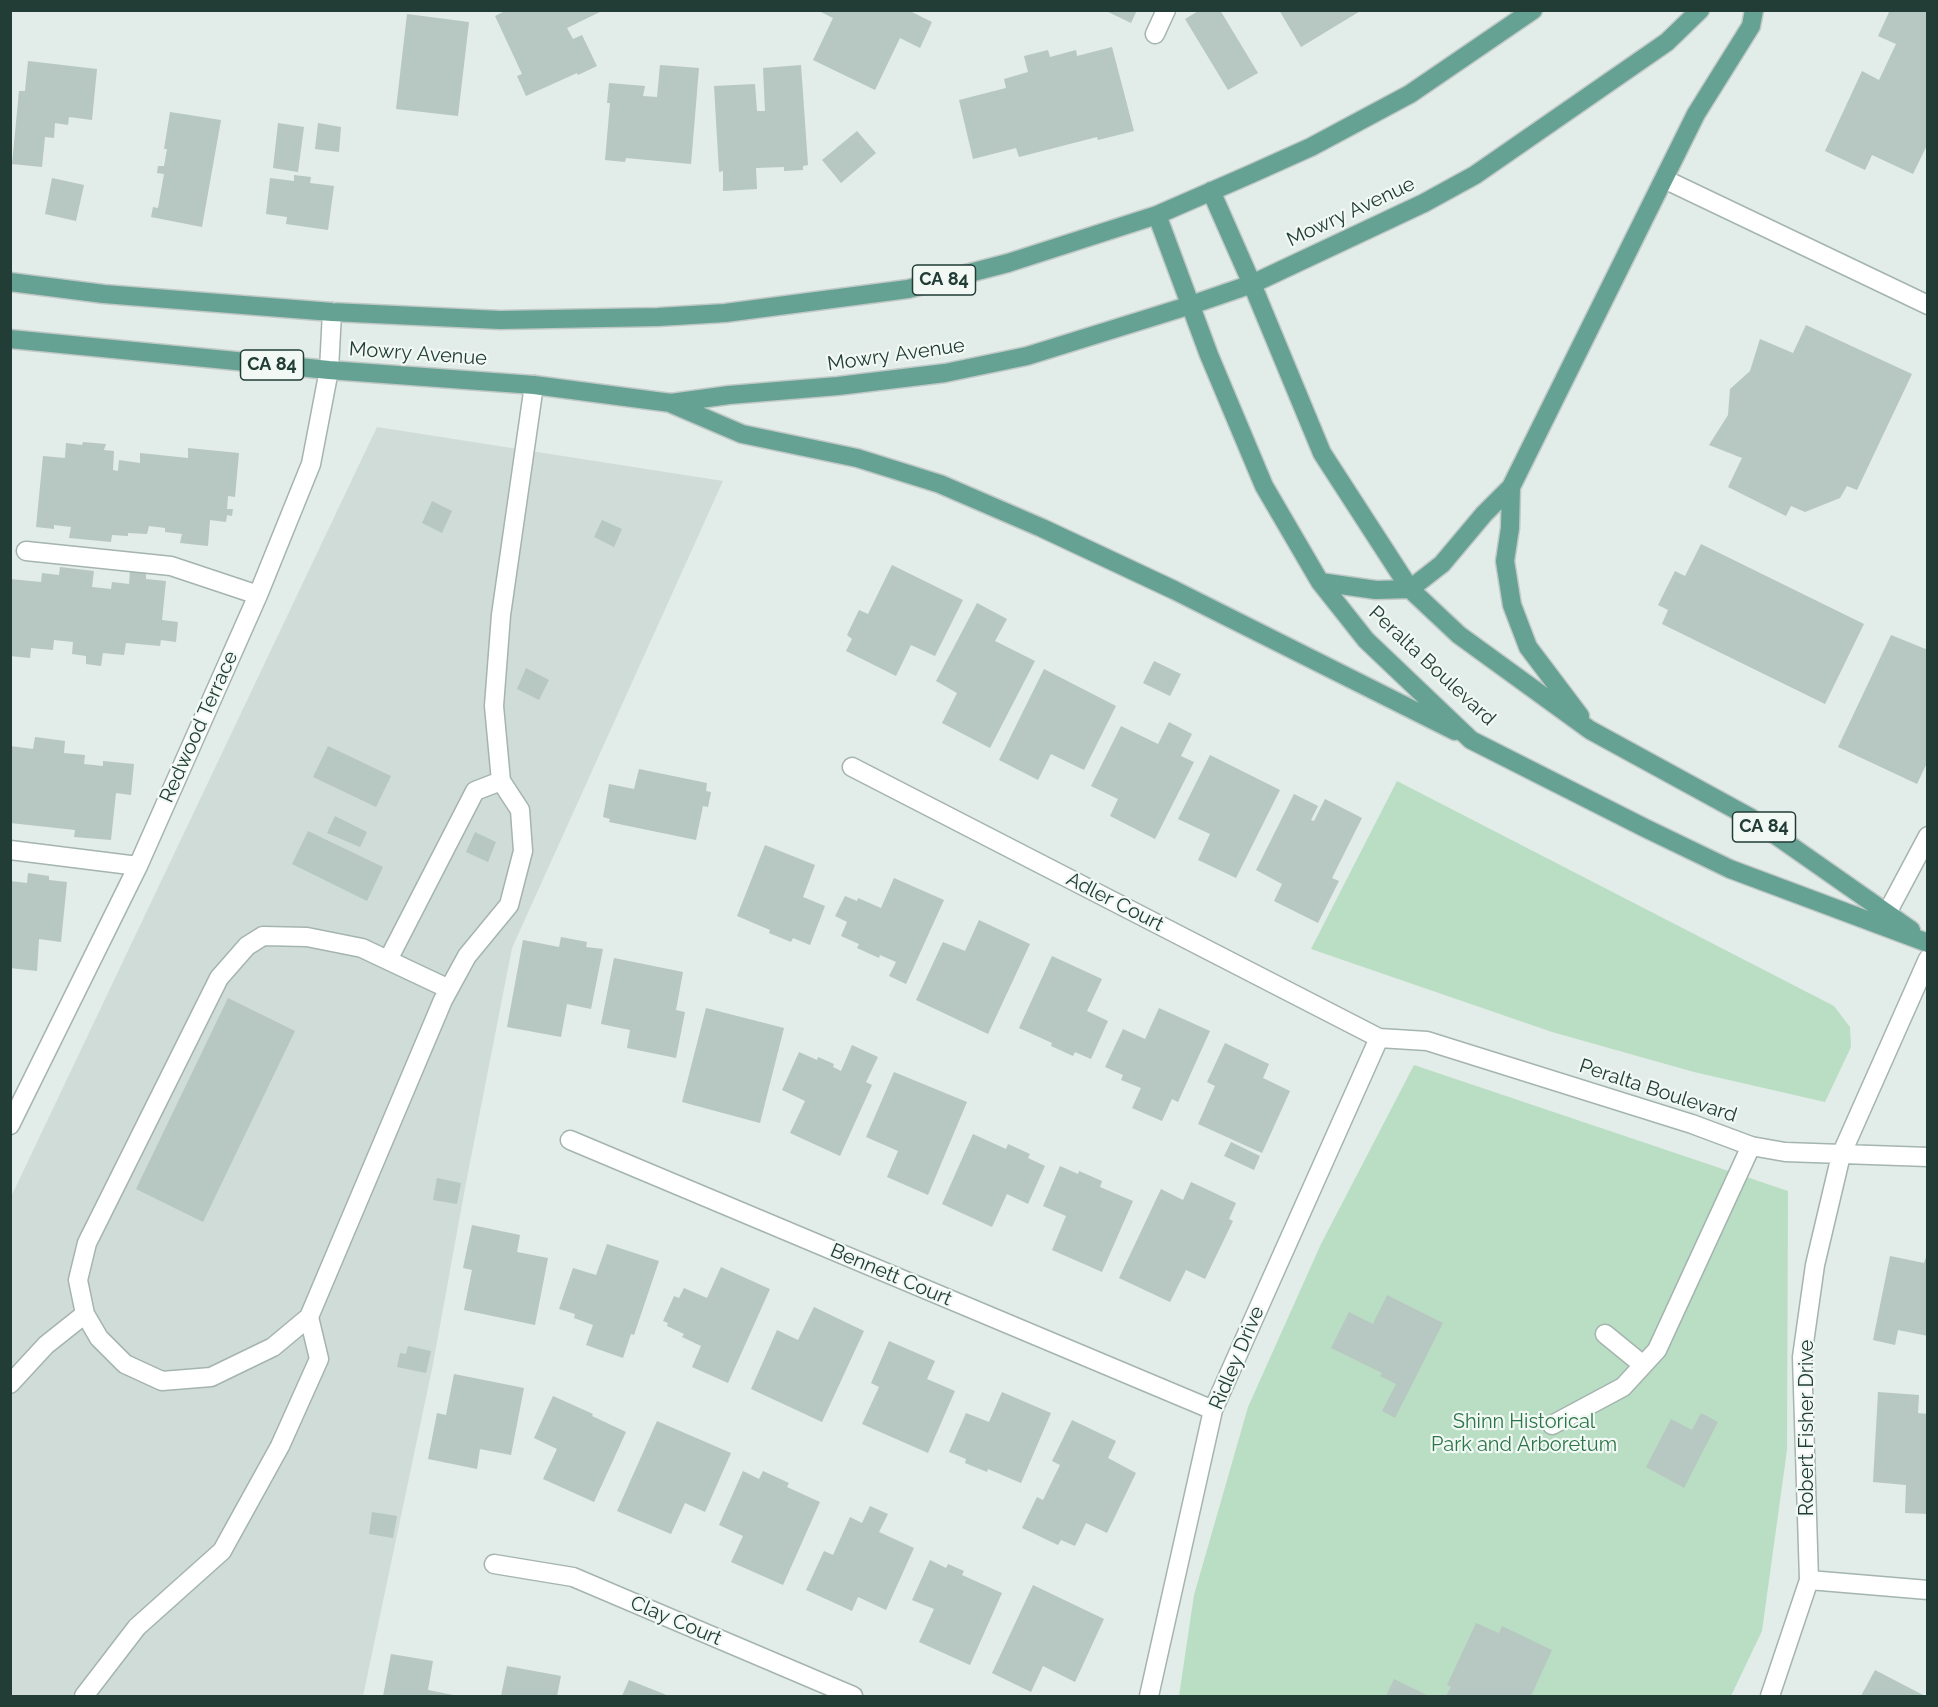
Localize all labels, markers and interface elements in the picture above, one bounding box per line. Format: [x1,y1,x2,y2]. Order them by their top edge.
street label: Mowry Avenue [1283,172,1419,252]
road number: CA 84 [912,265,976,295]
street label: Mowry Avenue [826,333,966,377]
street label: Mowry Avenue [348,337,488,371]
road number: CA 84 [240,350,304,380]
street label: Peralta Boulevard [1364,601,1500,731]
street label: Redwood Terrace [155,647,243,807]
road number: CA 84 [1732,812,1796,842]
street label: Adler Court [1062,867,1168,937]
street label: Peralta Boulevard [1576,1054,1740,1128]
street label: Bennett Court [827,1239,955,1311]
street label: Ridley Drive [1204,1303,1270,1413]
street label: Robert Fisher Drive [1795,1340,1819,1516]
park label: Shinn Historical Park and Arboretum [1431,1410,1617,1457]
street label: Clay Court [627,1591,725,1651]

